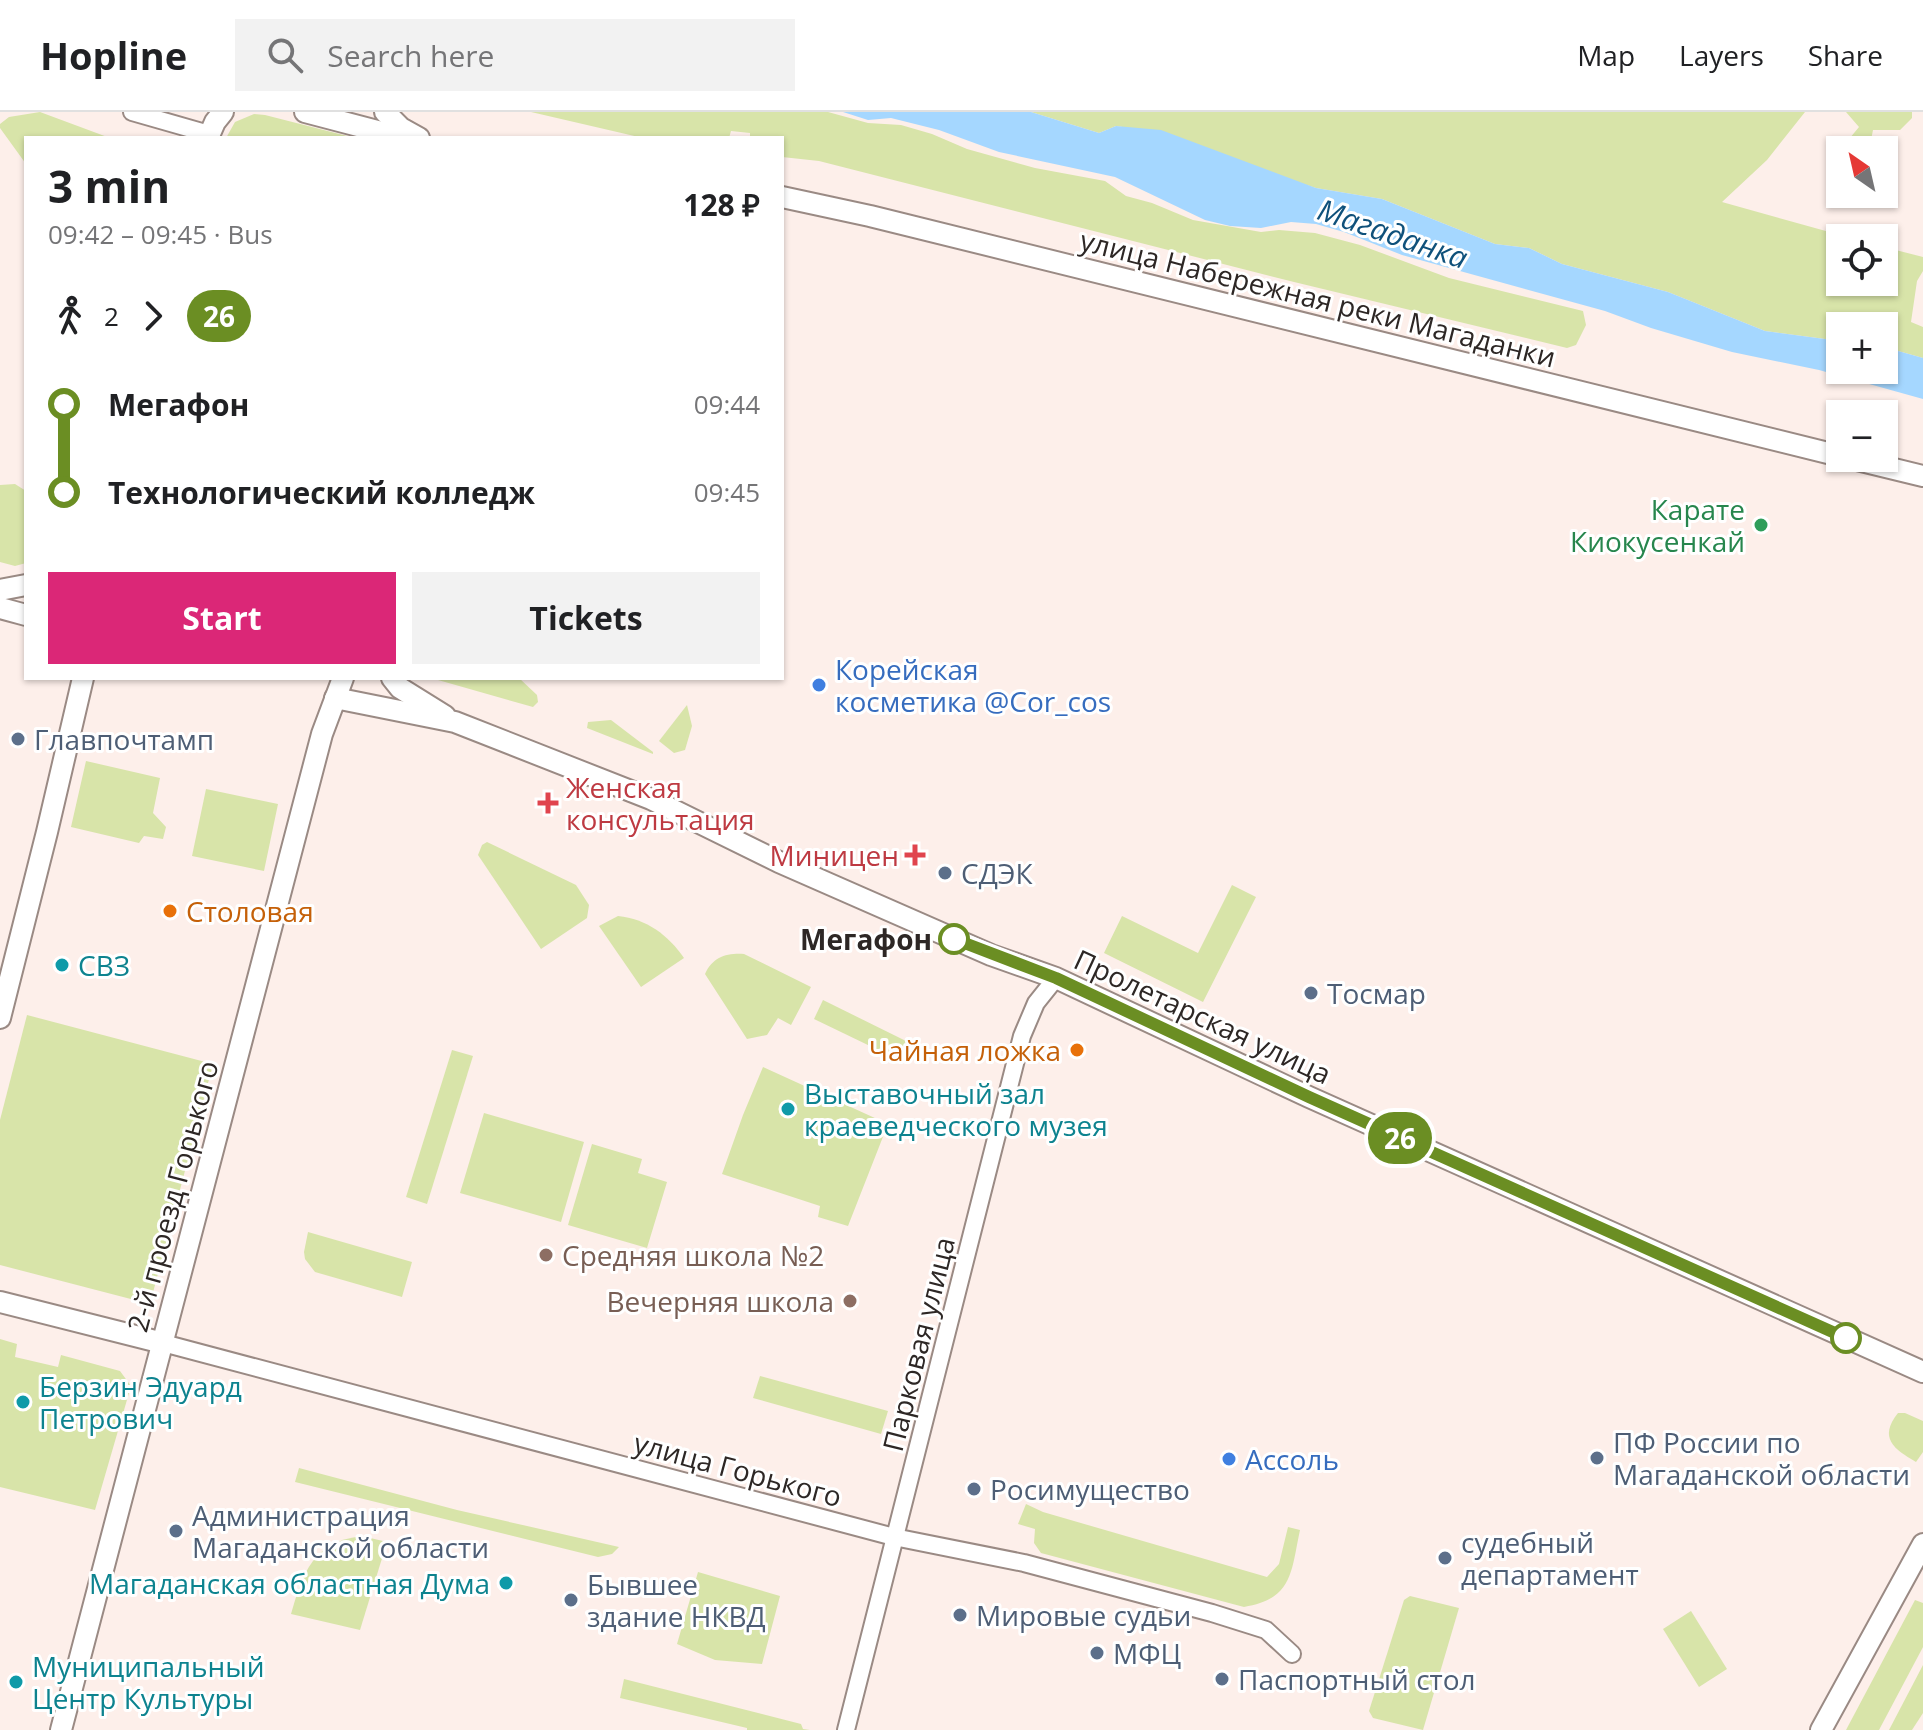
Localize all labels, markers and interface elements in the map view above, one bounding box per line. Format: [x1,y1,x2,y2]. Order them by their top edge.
search box [235,19,795,91]
text: Hopline [40,29,187,81]
icon: search [263,33,307,77]
text: Search here [327,35,494,76]
text: Map [1577,36,1635,74]
text: Layers [1679,36,1764,74]
text: Share [1808,36,1883,74]
north arrow [1826,136,1898,208]
map controls [1826,136,1898,472]
text: 3 min [48,156,170,216]
text: 128 ₽ [683,184,760,225]
water label: Магаданка [1313,188,1473,278]
text: 09:42 – 09:45 · Bus [48,216,273,252]
street label: улица Набережная реки Магаданки [1076,220,1560,376]
button: locate [1826,224,1898,296]
icon: walk [48,294,92,338]
icon: forward [131,294,175,338]
text: 26 [203,297,235,335]
text: 2 [104,298,119,334]
button: + [1826,312,1898,384]
text: Мегафон [108,384,249,425]
text: 09:44 [694,386,760,422]
button: − [1826,400,1898,472]
text: Технологический колледж [108,472,535,513]
text: 09:45 [694,474,760,510]
place label: Карате Киокусенкай [1570,490,1745,560]
marker: Карате Киокусенкай [1752,516,1770,534]
button: Start [48,572,396,664]
button: Tickets [412,572,760,664]
place label: Корейская косметика @Cor_cos [835,650,1111,720]
marker: Корейская косметика @Cor_cos [810,676,828,694]
place label: Главпочтамп [34,720,214,758]
marker: Главпочтамп [9,730,27,748]
place label: Женская консультация [566,768,755,838]
marker: Женская консультация [537,792,559,814]
place label: Миницен [770,836,899,874]
marker: Миницен [906,846,924,864]
place label: СДЭК [961,854,1033,892]
marker: СДЭК [936,864,954,882]
place label: Столовая [186,892,314,930]
marker: Столовая [161,902,179,920]
place label: Мегафон [800,920,932,958]
marker: Мегафон [939,924,969,954]
street label: Пролетарская улица [1068,940,1338,1092]
place label: СВЗ [78,946,130,984]
marker: СВЗ [53,956,71,974]
place label: Тосмар [1327,974,1426,1012]
marker: Тосмар [1302,984,1320,1002]
place label: Чайная ложка [869,1031,1061,1069]
marker: Чайная ложка [1068,1041,1086,1059]
street label: 2-й проезд Горького [117,1056,227,1336]
place label: Выставочный зал краеведческого музея [804,1074,1108,1144]
marker: Выставочный зал краеведческого музея [779,1100,797,1118]
line badge: 26 [1364,1112,1436,1164]
text: 26 [1384,1119,1416,1157]
street label: Парковая улица [873,1233,963,1455]
place label: Средняя школа №2 [562,1236,824,1274]
marker: Средняя школа №2 [537,1246,555,1264]
place label: Вечерняя школа [607,1282,834,1320]
marker: Вечерняя школа [841,1292,859,1310]
unlabelled marker [1831,1323,1861,1353]
place label: Берзин Эдуард Петрович [39,1367,242,1437]
marker: Берзин Эдуард Петрович [14,1393,32,1411]
street label: улица Горького [630,1423,846,1515]
place label: ПФ России по Магаданской области [1613,1423,1910,1493]
place label: Ассоль [1245,1440,1339,1478]
marker: ПФ России по Магаданской области [1588,1449,1606,1467]
marker: Ассоль [1220,1450,1238,1468]
place label: Росимущество [990,1470,1190,1508]
marker: Росимущество [965,1480,983,1498]
place label: Администрация Магаданской области [192,1496,489,1566]
marker: Администрация Магаданской области [167,1522,185,1540]
place label: судебный департамент [1461,1523,1639,1593]
marker: судебный департамент [1436,1549,1454,1567]
place label: Магаданская областная Дума [89,1564,490,1602]
place label: Бывшее здание НКВД [587,1565,766,1635]
marker: Магаданская областная Дума [497,1574,515,1592]
marker: Бывшее здание НКВД [562,1591,580,1609]
place label: Мировые судьи [976,1596,1191,1634]
marker: Мировые судьи [951,1606,969,1624]
place label: МФЦ [1113,1634,1181,1672]
marker: МФЦ [1088,1644,1106,1662]
place label: Муниципальный Центр Культуры [32,1647,265,1717]
place label: Паспортный стол [1238,1660,1476,1698]
marker: Паспортный стол [1213,1670,1231,1688]
marker: Муниципальный Центр Культуры [7,1673,25,1691]

